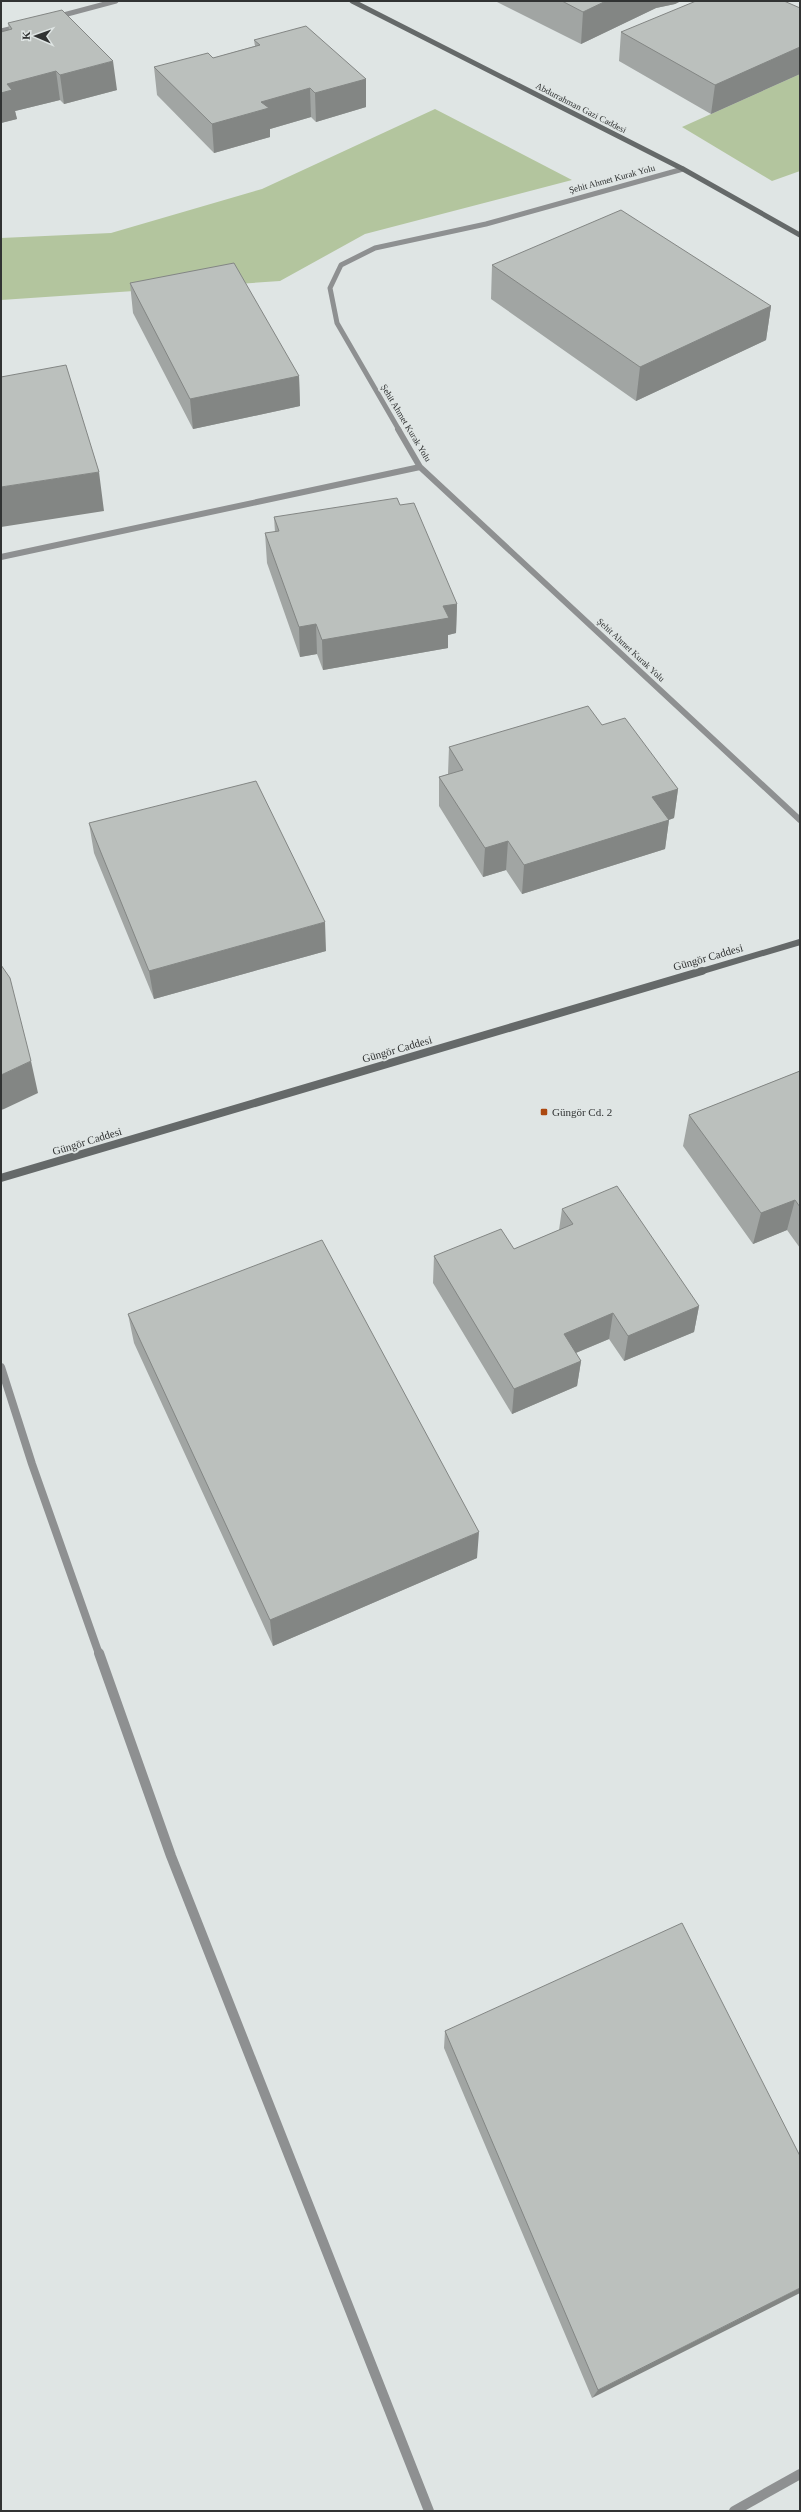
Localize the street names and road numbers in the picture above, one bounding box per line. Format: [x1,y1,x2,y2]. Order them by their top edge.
street label: Abdurrahman Gazi Caddesi [534,81,628,135]
street label: Şehit Ahmet Kurak Yolu [568,163,657,195]
street label: Şehit Ahmet Kurak Yolu [379,382,433,464]
street label: Şehit Ahmet Kurak Yolu [595,616,667,684]
street label: Güngör Caddesi [672,941,744,973]
street label: Güngör Caddesi [361,1033,433,1065]
street label: Güngör Caddesi [51,1125,123,1157]

